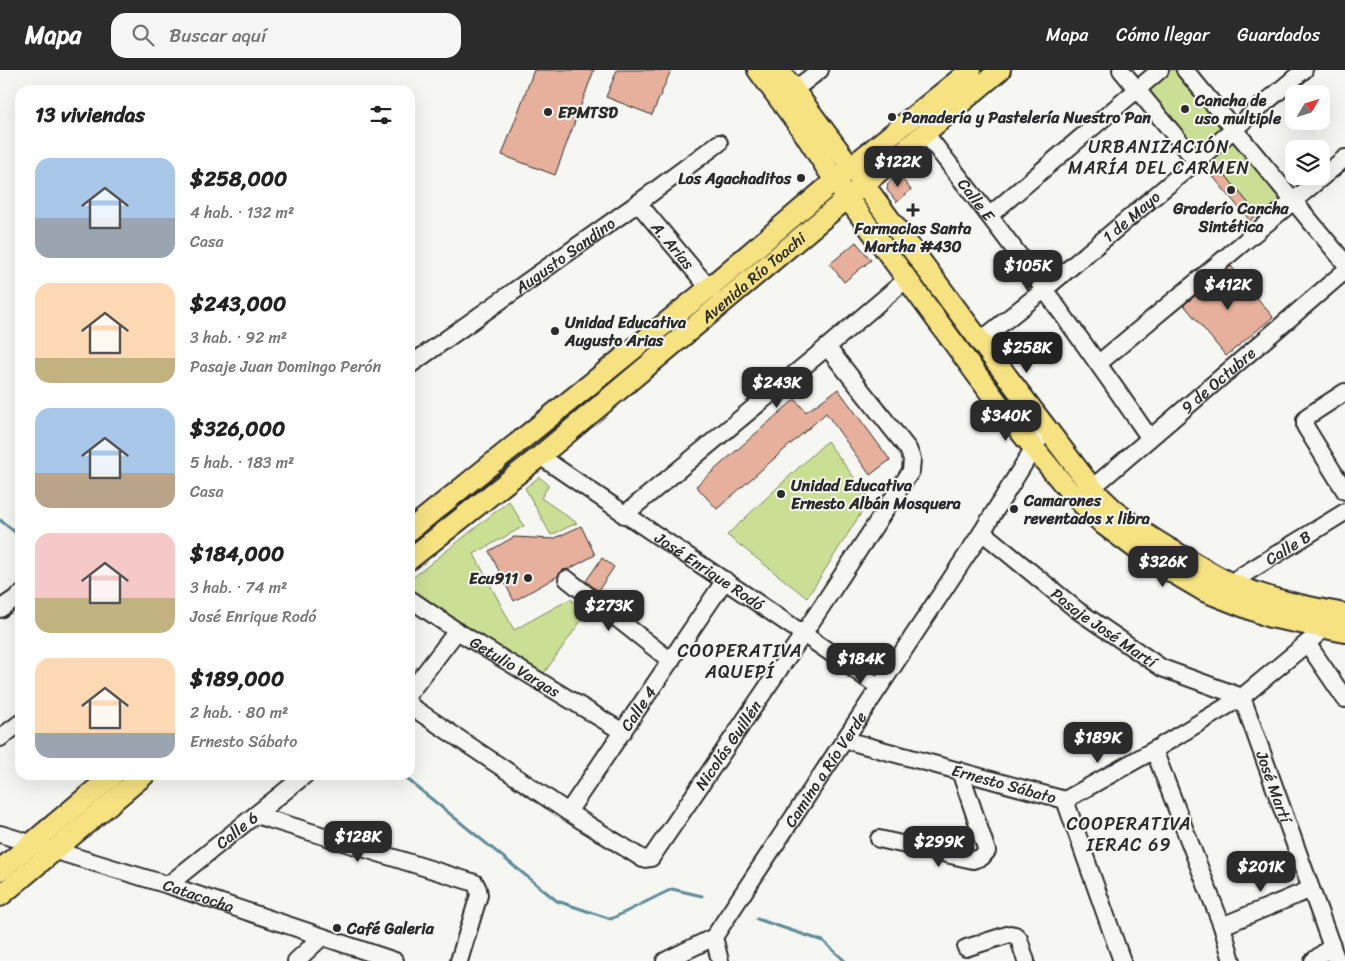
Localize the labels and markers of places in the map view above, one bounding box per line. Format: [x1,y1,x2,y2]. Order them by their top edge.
place label: Cancha de uso multiple [1194,86,1282,133]
place label: EPMTSD [558,98,618,127]
place label: Panadería y Pastelería Nuestro Pan [902,103,1151,132]
marker: Cancha de uso multiple [1179,103,1191,115]
marker: EPMTSD [542,106,554,118]
marker: Panadería y Pastelería Nuestro Pan [886,111,898,123]
pin: $122K [863,146,933,188]
place label: Los Agachaditos [678,164,792,193]
marker: Los Agachaditos [795,172,807,184]
marker: Graderío Cancha Sintética [1225,184,1237,196]
place label: Graderío Cancha Sintética [1172,194,1290,241]
marker: Farmacias Santa Martha #430 [907,204,919,216]
place label: Farmacias Santa Martha #430 [854,214,972,261]
pin: $105K [993,250,1063,292]
pin: $412K [1193,268,1263,311]
place label: Unidad Educativa Augusto Arias [564,308,687,355]
marker: Unidad Educativa Augusto Arias [549,325,561,337]
pin: $258K [992,332,1062,374]
pin: $243K [742,366,812,409]
pin: $340K [971,400,1041,442]
place label: Unidad Educativa Ernesto Albán Mosquera [791,471,961,518]
place label: Camarones reventados x libra [1023,486,1151,533]
marker: Unidad Educativa Ernesto Albán Mosquera [775,488,787,500]
marker: Camarones reventados x libra [1008,503,1020,515]
pin: $326K [1128,546,1198,588]
place label: Ecu911 [469,564,518,593]
marker: Ecu911 [522,572,534,584]
pin: $273K [574,590,644,632]
pin: $184K [826,642,896,685]
pin: $189K [1063,722,1133,764]
pin: $128K [323,820,393,863]
pin: $299K [904,826,974,868]
pin: $201K [1226,850,1296,893]
place label: Café Galeria [346,914,435,943]
marker: Café Galeria [331,922,343,934]

